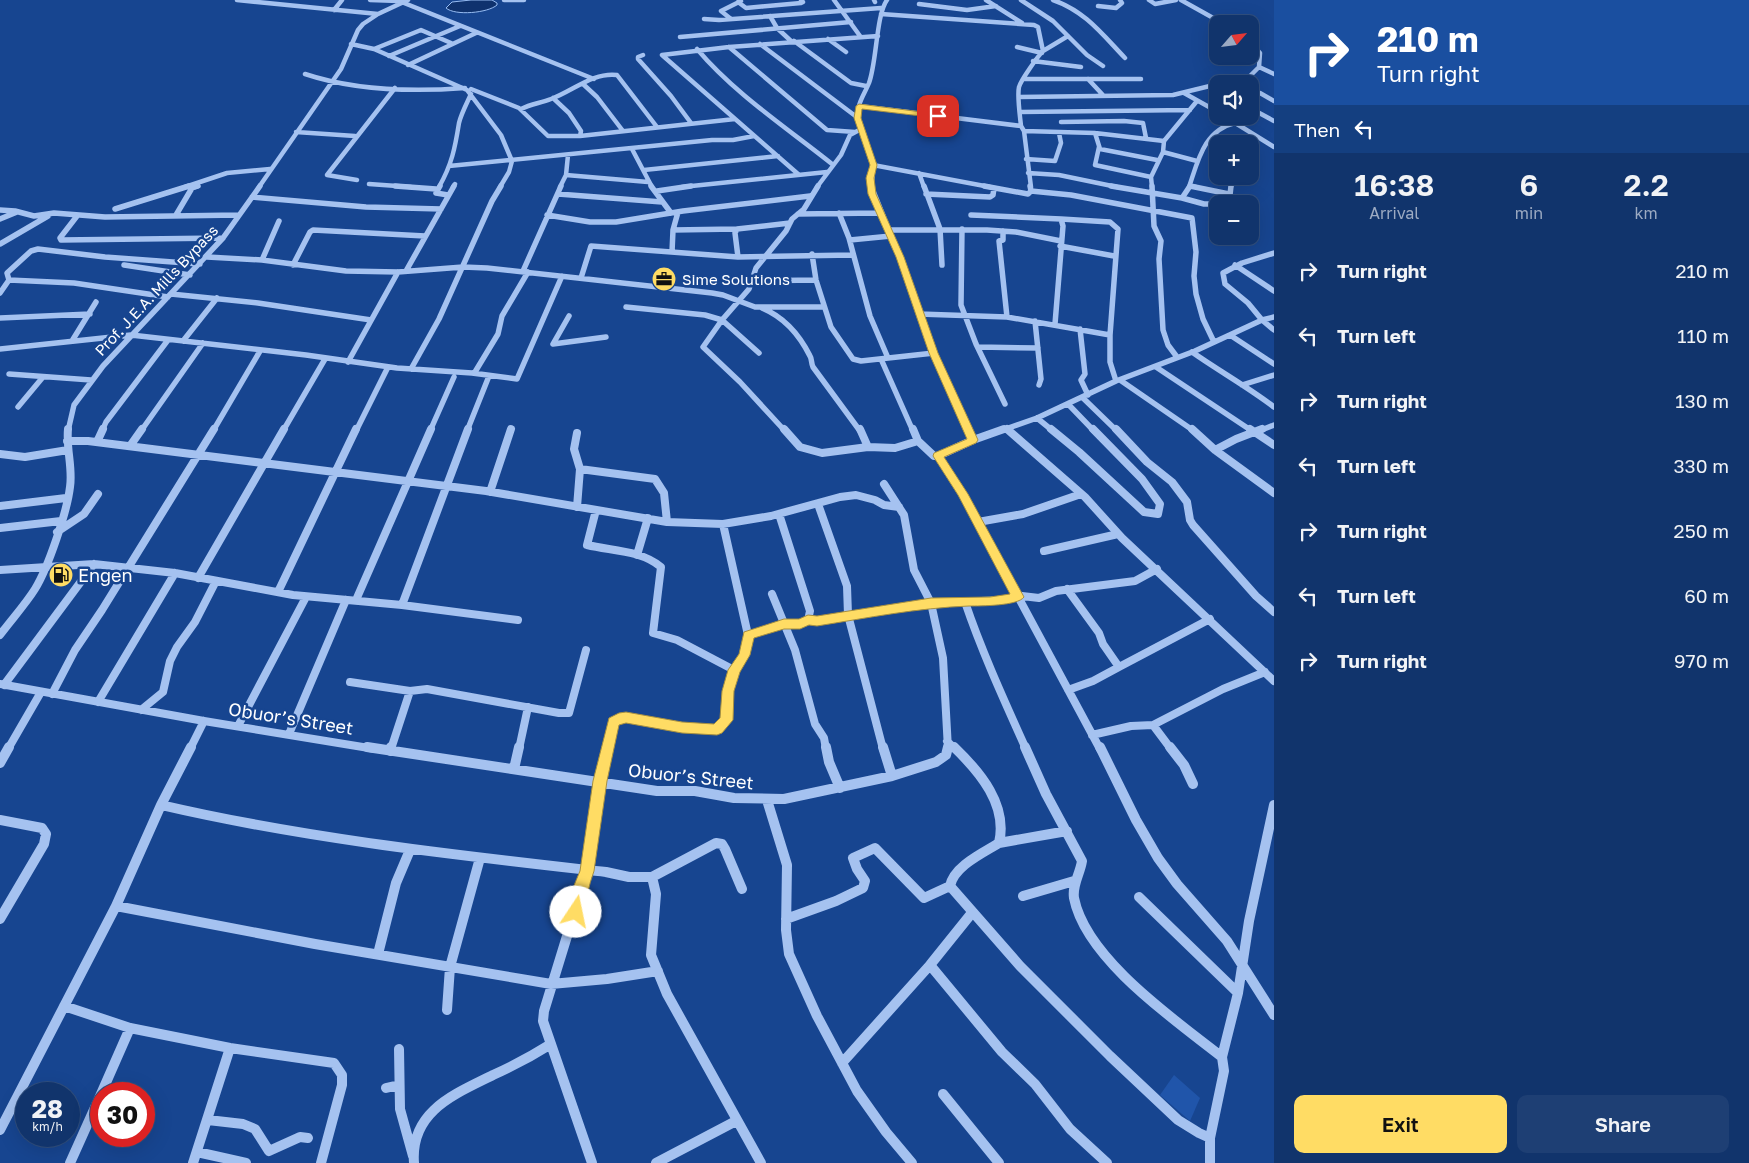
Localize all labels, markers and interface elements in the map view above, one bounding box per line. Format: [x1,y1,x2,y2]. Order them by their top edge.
north arrow [1209,15,1259,65]
map controls [1209,15,1259,245]
text: 210 m [1377,18,1479,60]
icon: right [1294,20,1359,85]
text: Turn right [1377,60,1480,87]
button: sound [1209,75,1259,125]
pin [917,95,959,137]
icon: arrive [924,102,952,130]
icon: left [1350,115,1378,143]
text: Then [1294,118,1340,141]
button: + [1209,135,1259,185]
text: 16:38 [1354,167,1434,203]
text: 6 [1520,167,1538,203]
text: 2.2 [1623,167,1669,203]
button: − [1209,195,1259,245]
text: Arrival [1369,203,1419,223]
text: min [1515,203,1543,223]
text: km [1634,203,1658,223]
street label: Prof. J.E.A. Mills Bypass [91,221,221,359]
icon: right [1294,257,1322,285]
text: Turn right [1337,259,1427,282]
text: 210 m [1675,259,1729,282]
office icon: Sime Solutions [651,266,677,292]
place label: Sime Solutions [682,270,790,288]
icon: left [1294,322,1322,350]
text: Turn left [1337,324,1416,347]
text: 110 m [1677,324,1729,347]
icon: right [1294,387,1322,415]
text: Turn right [1337,389,1427,412]
text: 130 m [1675,389,1729,412]
icon: left [1294,452,1322,480]
text: Turn left [1337,454,1416,477]
text: 330 m [1673,454,1729,477]
icon: right [1294,517,1322,545]
text: Turn right [1337,519,1427,542]
text: 250 m [1674,519,1729,542]
fuel station icon: Engen [48,562,74,588]
place label: Engen [78,564,133,586]
icon: left [1294,582,1322,610]
text: Turn left [1337,584,1416,607]
text: 60 m [1684,584,1729,607]
icon: right [1294,647,1322,675]
text: Turn right [1337,649,1427,672]
text: 970 m [1674,649,1729,672]
street label: Obuor’s Street [227,697,355,739]
street label: Obuor’s Street [627,758,755,794]
position arrow [549,885,601,937]
speed limit sign: 30 [90,1082,155,1147]
text: 28 [32,1093,63,1124]
button: Exit [1294,1095,1507,1153]
button: Share [1517,1095,1729,1153]
text: km/h [32,1119,63,1134]

